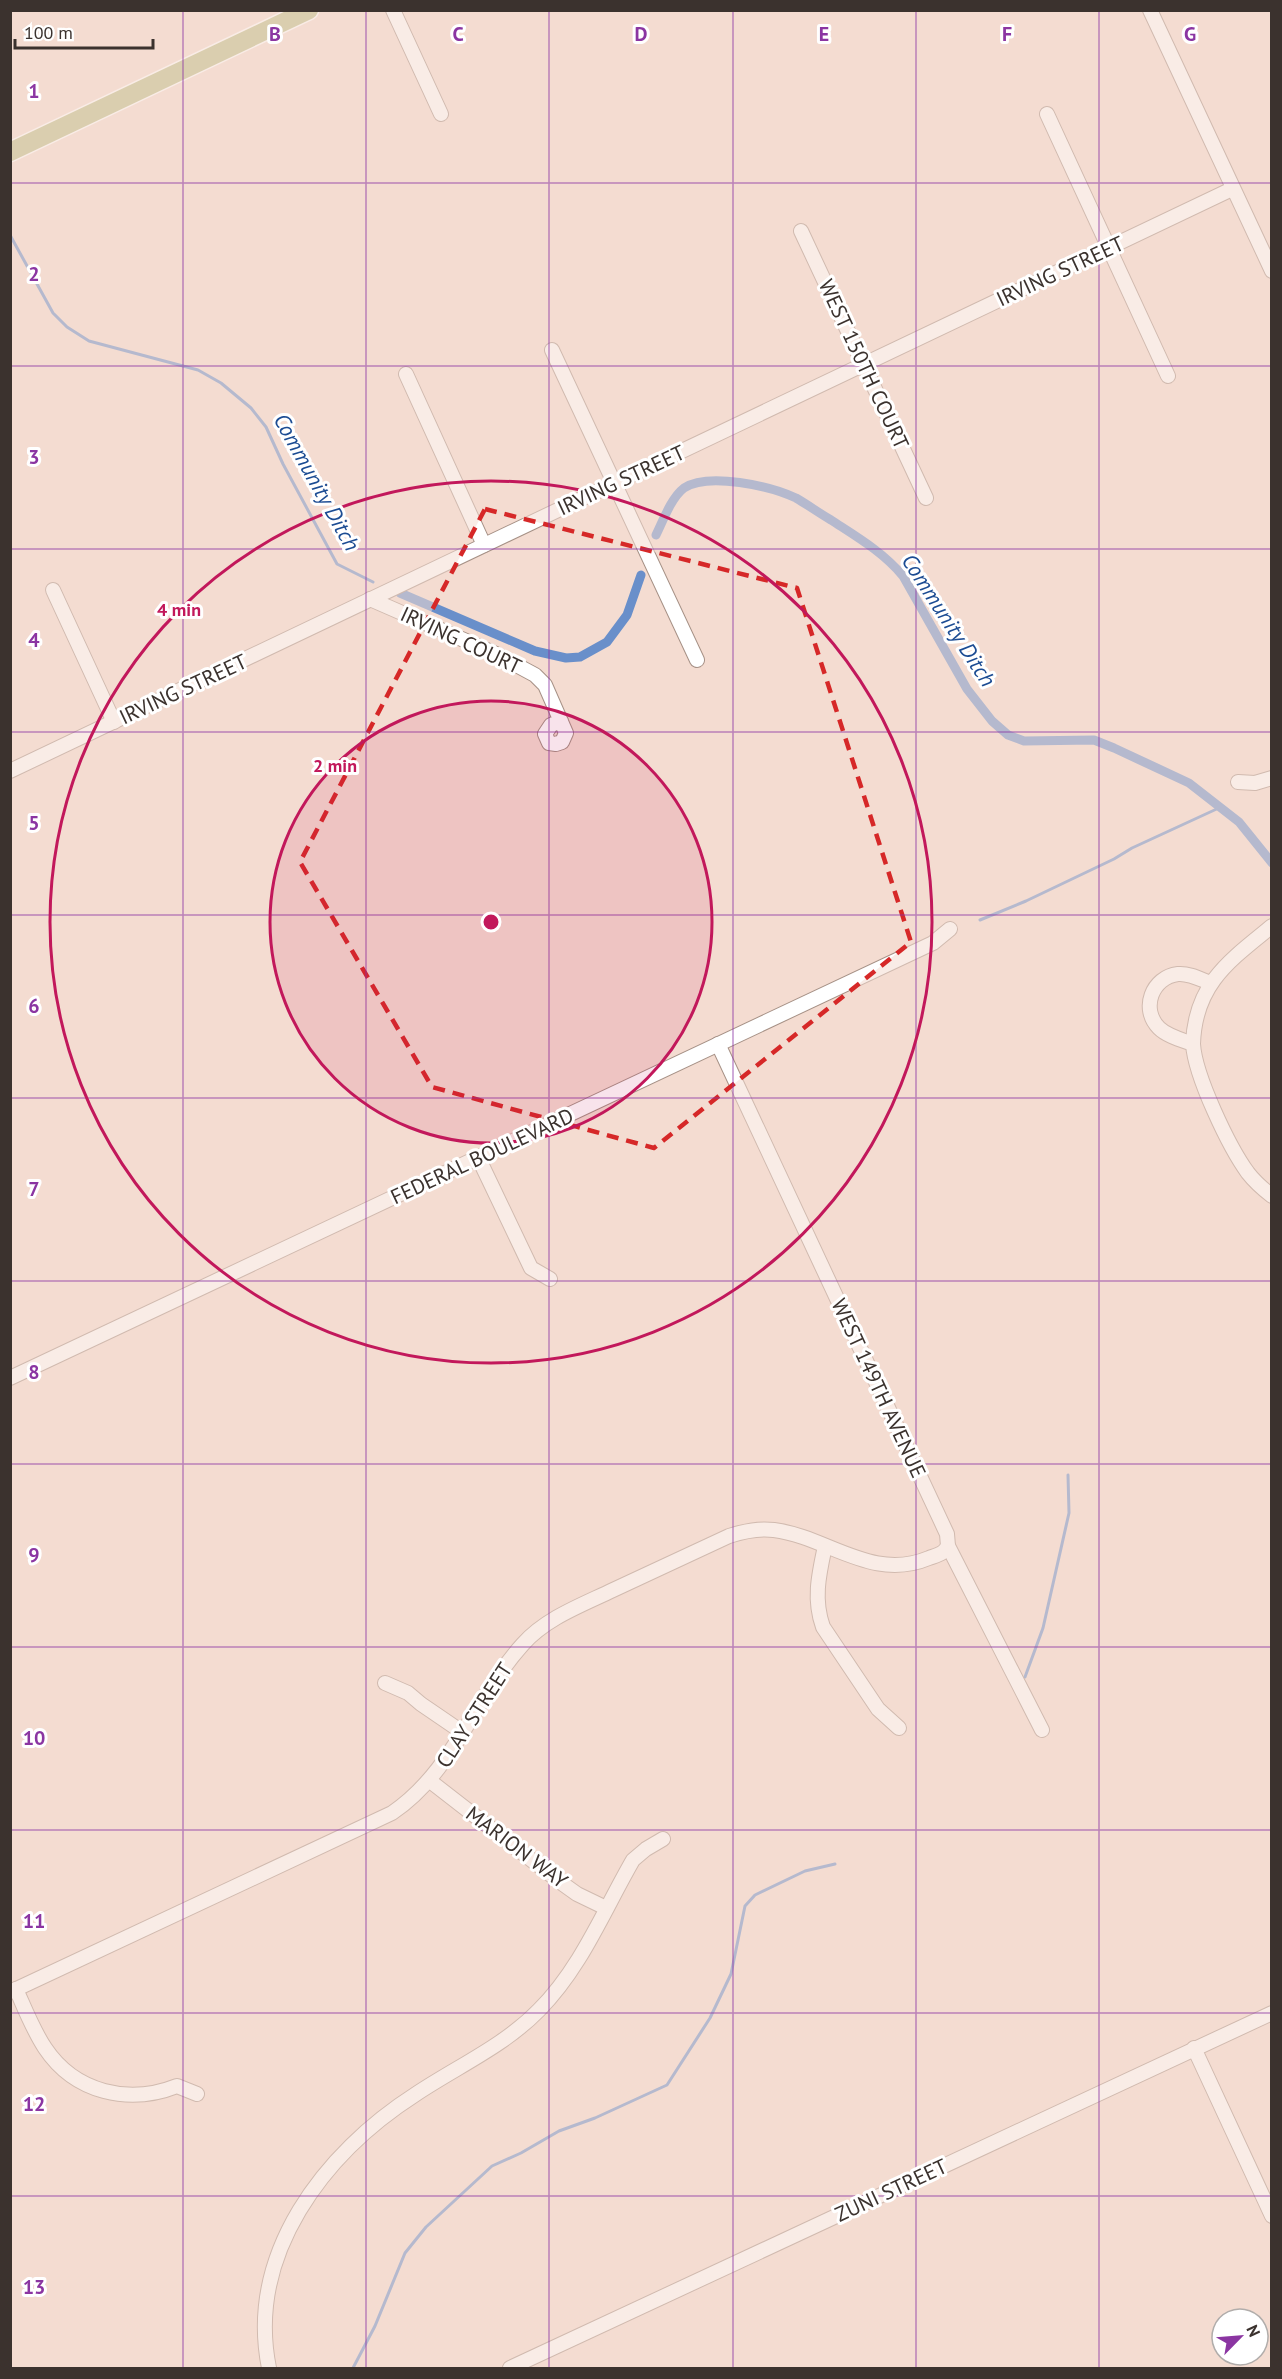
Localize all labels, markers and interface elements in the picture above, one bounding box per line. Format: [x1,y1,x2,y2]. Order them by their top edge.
scale bar [15,12,153,50]
text: 100 m [24,21,73,44]
text: B [269,21,281,47]
text: C [452,21,464,47]
text: D [635,21,648,47]
text: E [819,21,829,47]
text: F [1002,21,1012,47]
text: G [1184,21,1196,47]
text: 1 [28,78,40,104]
street label: IRVING STREET [992,230,1128,312]
text: 2 [28,261,40,287]
street label: WEST 150TH COURT [813,275,915,454]
water label: Community Ditch [268,408,366,556]
street label: IRVING STREET [553,439,689,521]
text: 3 [28,444,40,470]
water label: Community Ditch [896,548,1002,692]
text: 4 min [157,598,201,621]
street label: IRVING COURT [396,600,526,680]
text: 4 [28,627,40,653]
street label: IRVING STREET [115,648,251,730]
text: 2 min [313,754,357,777]
text: 5 [28,810,40,836]
centre of rings [481,912,501,932]
text: 6 [28,993,40,1019]
street label: FEDERAL BOULEVARD [386,1102,578,1210]
text: 7 [28,1176,40,1202]
street label: WEST 149TH AVENUE [826,1294,932,1482]
text: 8 [28,1359,40,1385]
text: 9 [28,1542,40,1568]
street label: CLAY STREET [430,1657,518,1773]
text: 10 [23,1725,45,1751]
street label: MARION WAY [461,1800,573,1894]
text: 11 [23,1908,45,1934]
text: 12 [23,2091,45,2117]
street label: ZUNI STREET [831,2152,952,2228]
text: 13 [23,2274,45,2300]
north arrow [1210,2307,1270,2367]
text: N [1242,2322,1265,2340]

